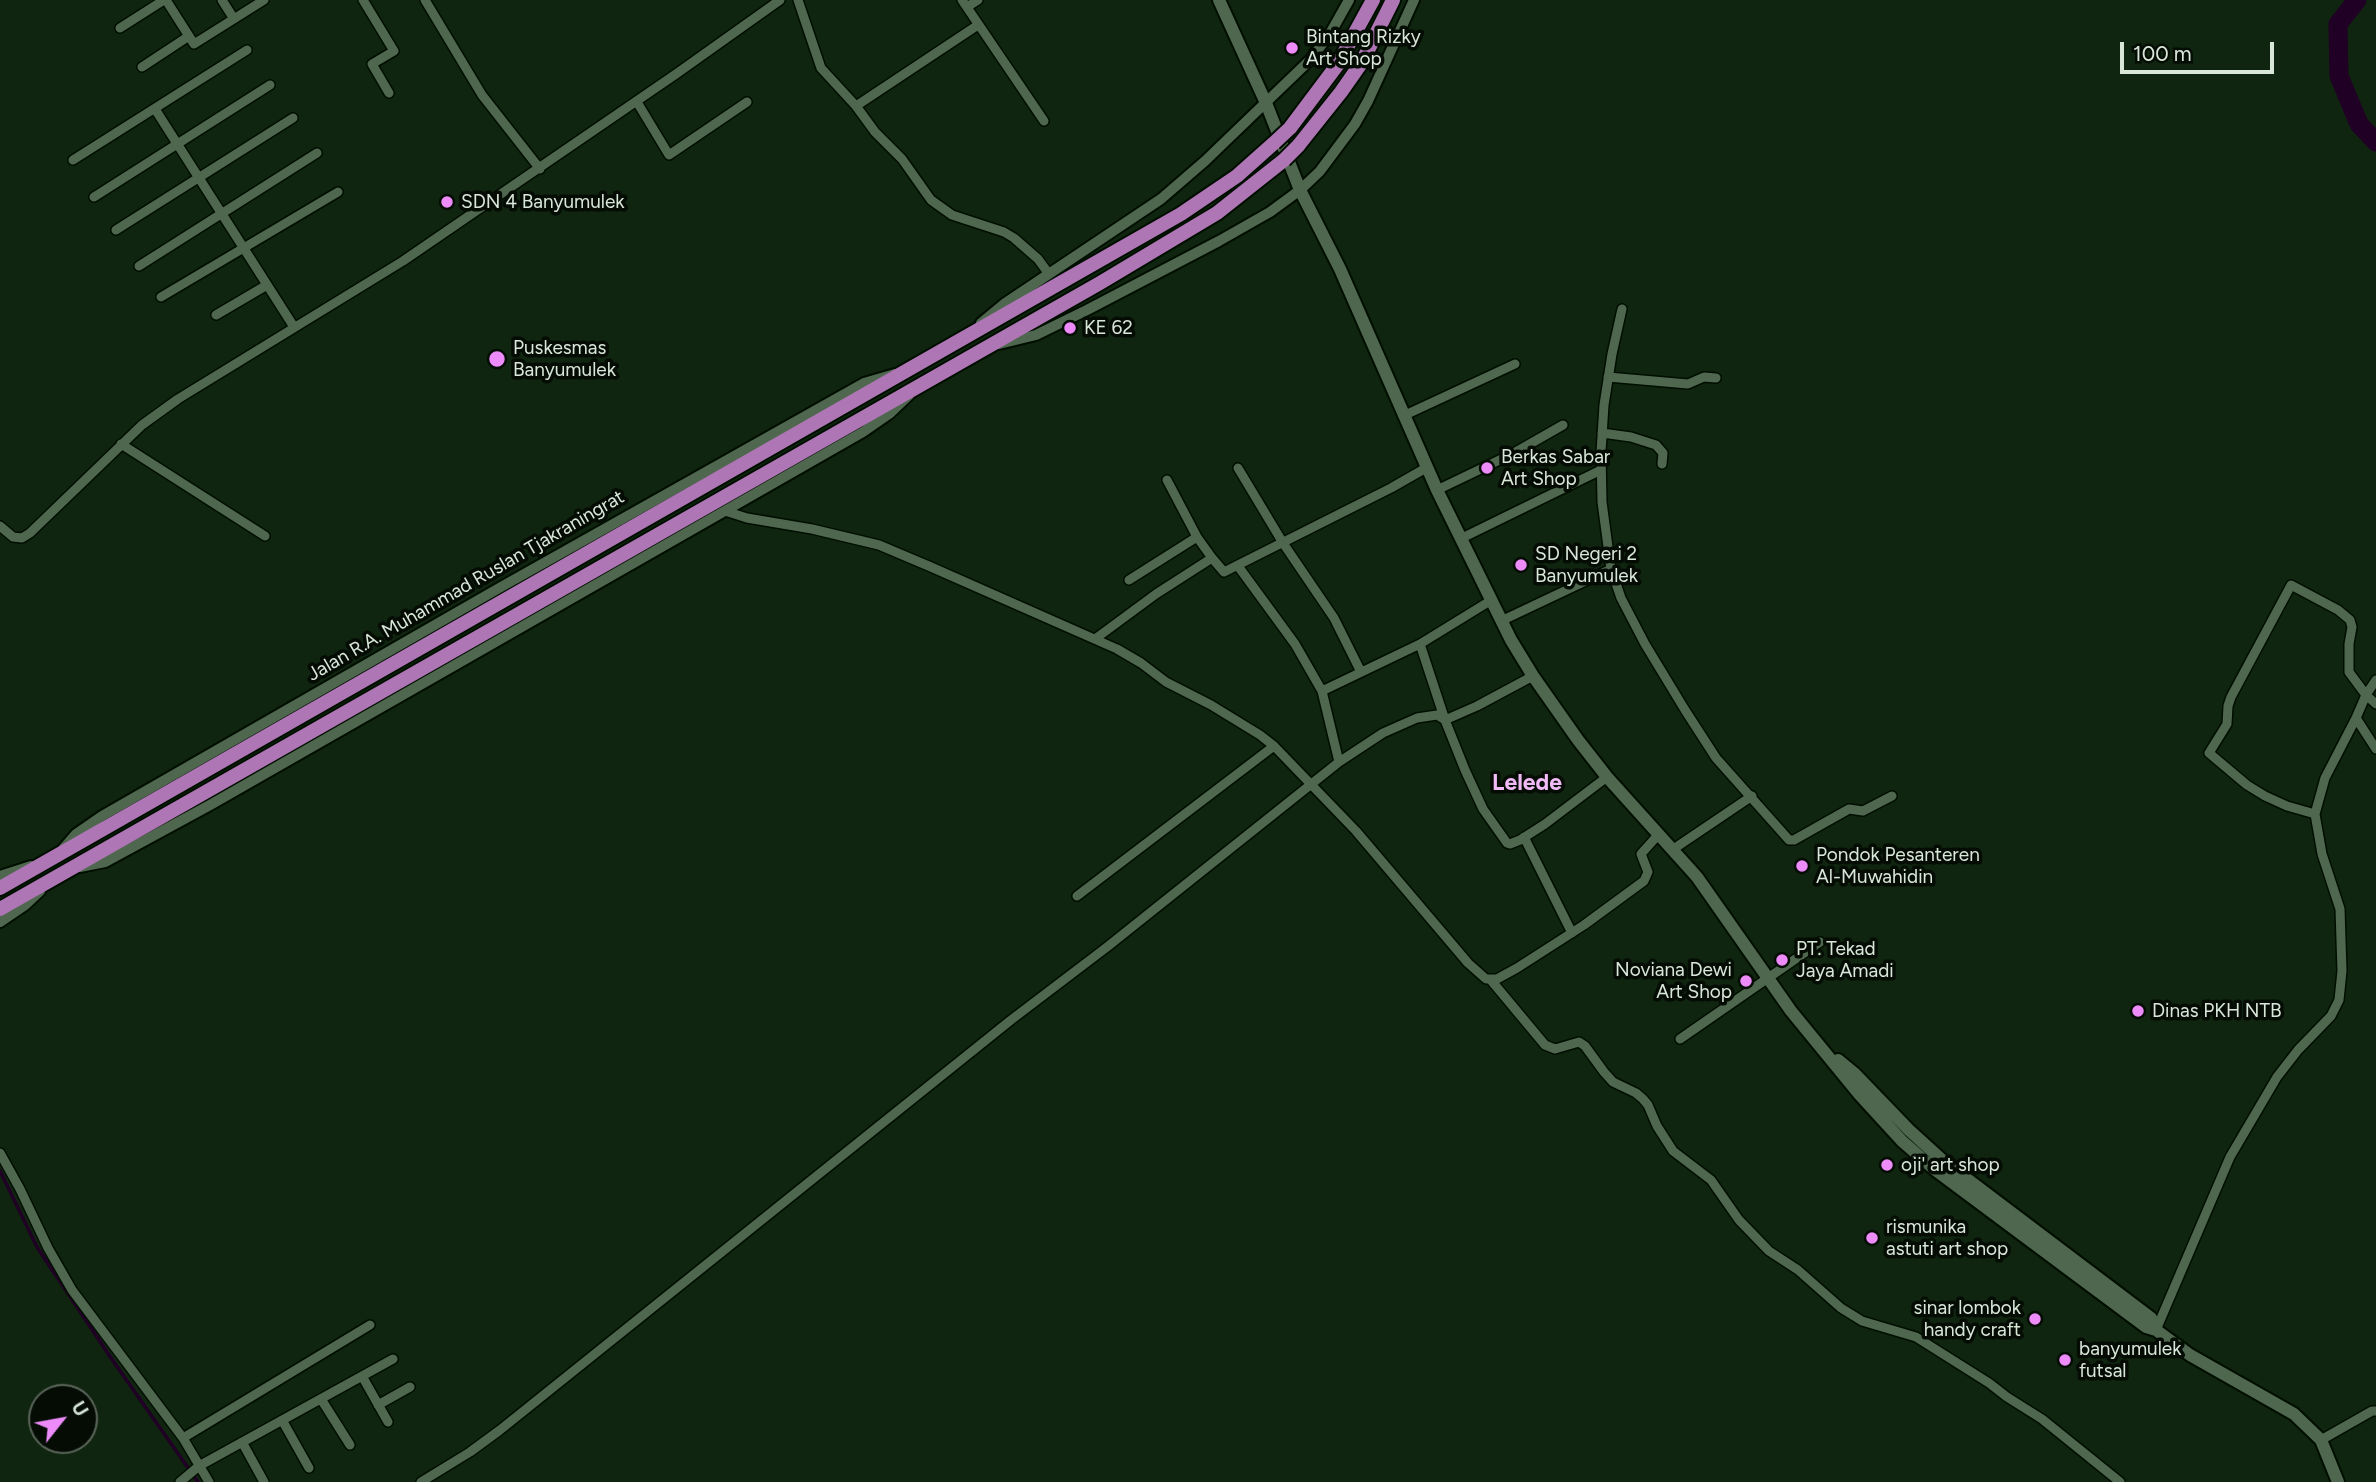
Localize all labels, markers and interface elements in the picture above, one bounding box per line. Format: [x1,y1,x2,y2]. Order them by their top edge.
place label: Bintang Rizky Art Shop [1306,26,1421,70]
scale bar [2124,28,2278,72]
marker: Bintang Rizky Art Shop [1284,40,1300,56]
text: 100 m [2133,41,2192,66]
place label: SDN 4 Banyumulek [461,191,625,213]
marker: SDN 4 Banyumulek [439,194,455,210]
place label: KE 62 [1084,317,1133,339]
marker: KE 62 [1062,320,1078,336]
place label: Puskesmas Banyumulek [513,337,616,381]
marker: Puskesmas Banyumulek [487,349,507,369]
place label: Berkas Sabar Art Shop [1501,446,1610,490]
marker: Berkas Sabar Art Shop [1479,460,1495,476]
street label: Jalan R.A. Muhammad Ruslan Tjakraningrat [304,486,628,686]
place label: SD Negeri 2 Banyumulek [1535,543,1638,587]
marker: SD Negeri 2 Banyumulek [1513,557,1529,573]
district label: Lelede [1492,769,1562,797]
place label: Pondok Pesanteren Al-Muwahidin [1816,844,1980,888]
marker: Pondok Pesanteren Al-Muwahidin [1794,858,1810,874]
place label: PT. Tekad Jaya Amadi [1796,938,1894,982]
marker: PT. Tekad Jaya Amadi [1774,952,1790,968]
place label: Noviana Dewi Art Shop [1615,959,1732,1003]
marker: Noviana Dewi Art Shop [1738,973,1754,989]
place label: Dinas PKH NTB [2152,1000,2282,1022]
marker: Dinas PKH NTB [2130,1003,2146,1019]
place label: oji' art shop [1901,1154,2000,1176]
marker: oji' art shop [1879,1157,1895,1173]
place label: rismunika astuti art shop [1886,1216,2008,1260]
marker: rismunika astuti art shop [1864,1230,1880,1246]
place label: sinar lombok handy craft [1914,1297,2021,1341]
marker: sinar lombok handy craft [2027,1311,2043,1327]
place label: banyumulek futsal [2079,1338,2181,1382]
marker: banyumulek futsal [2057,1352,2073,1368]
north arrow [28,1384,98,1454]
text: U [66,1397,93,1421]

